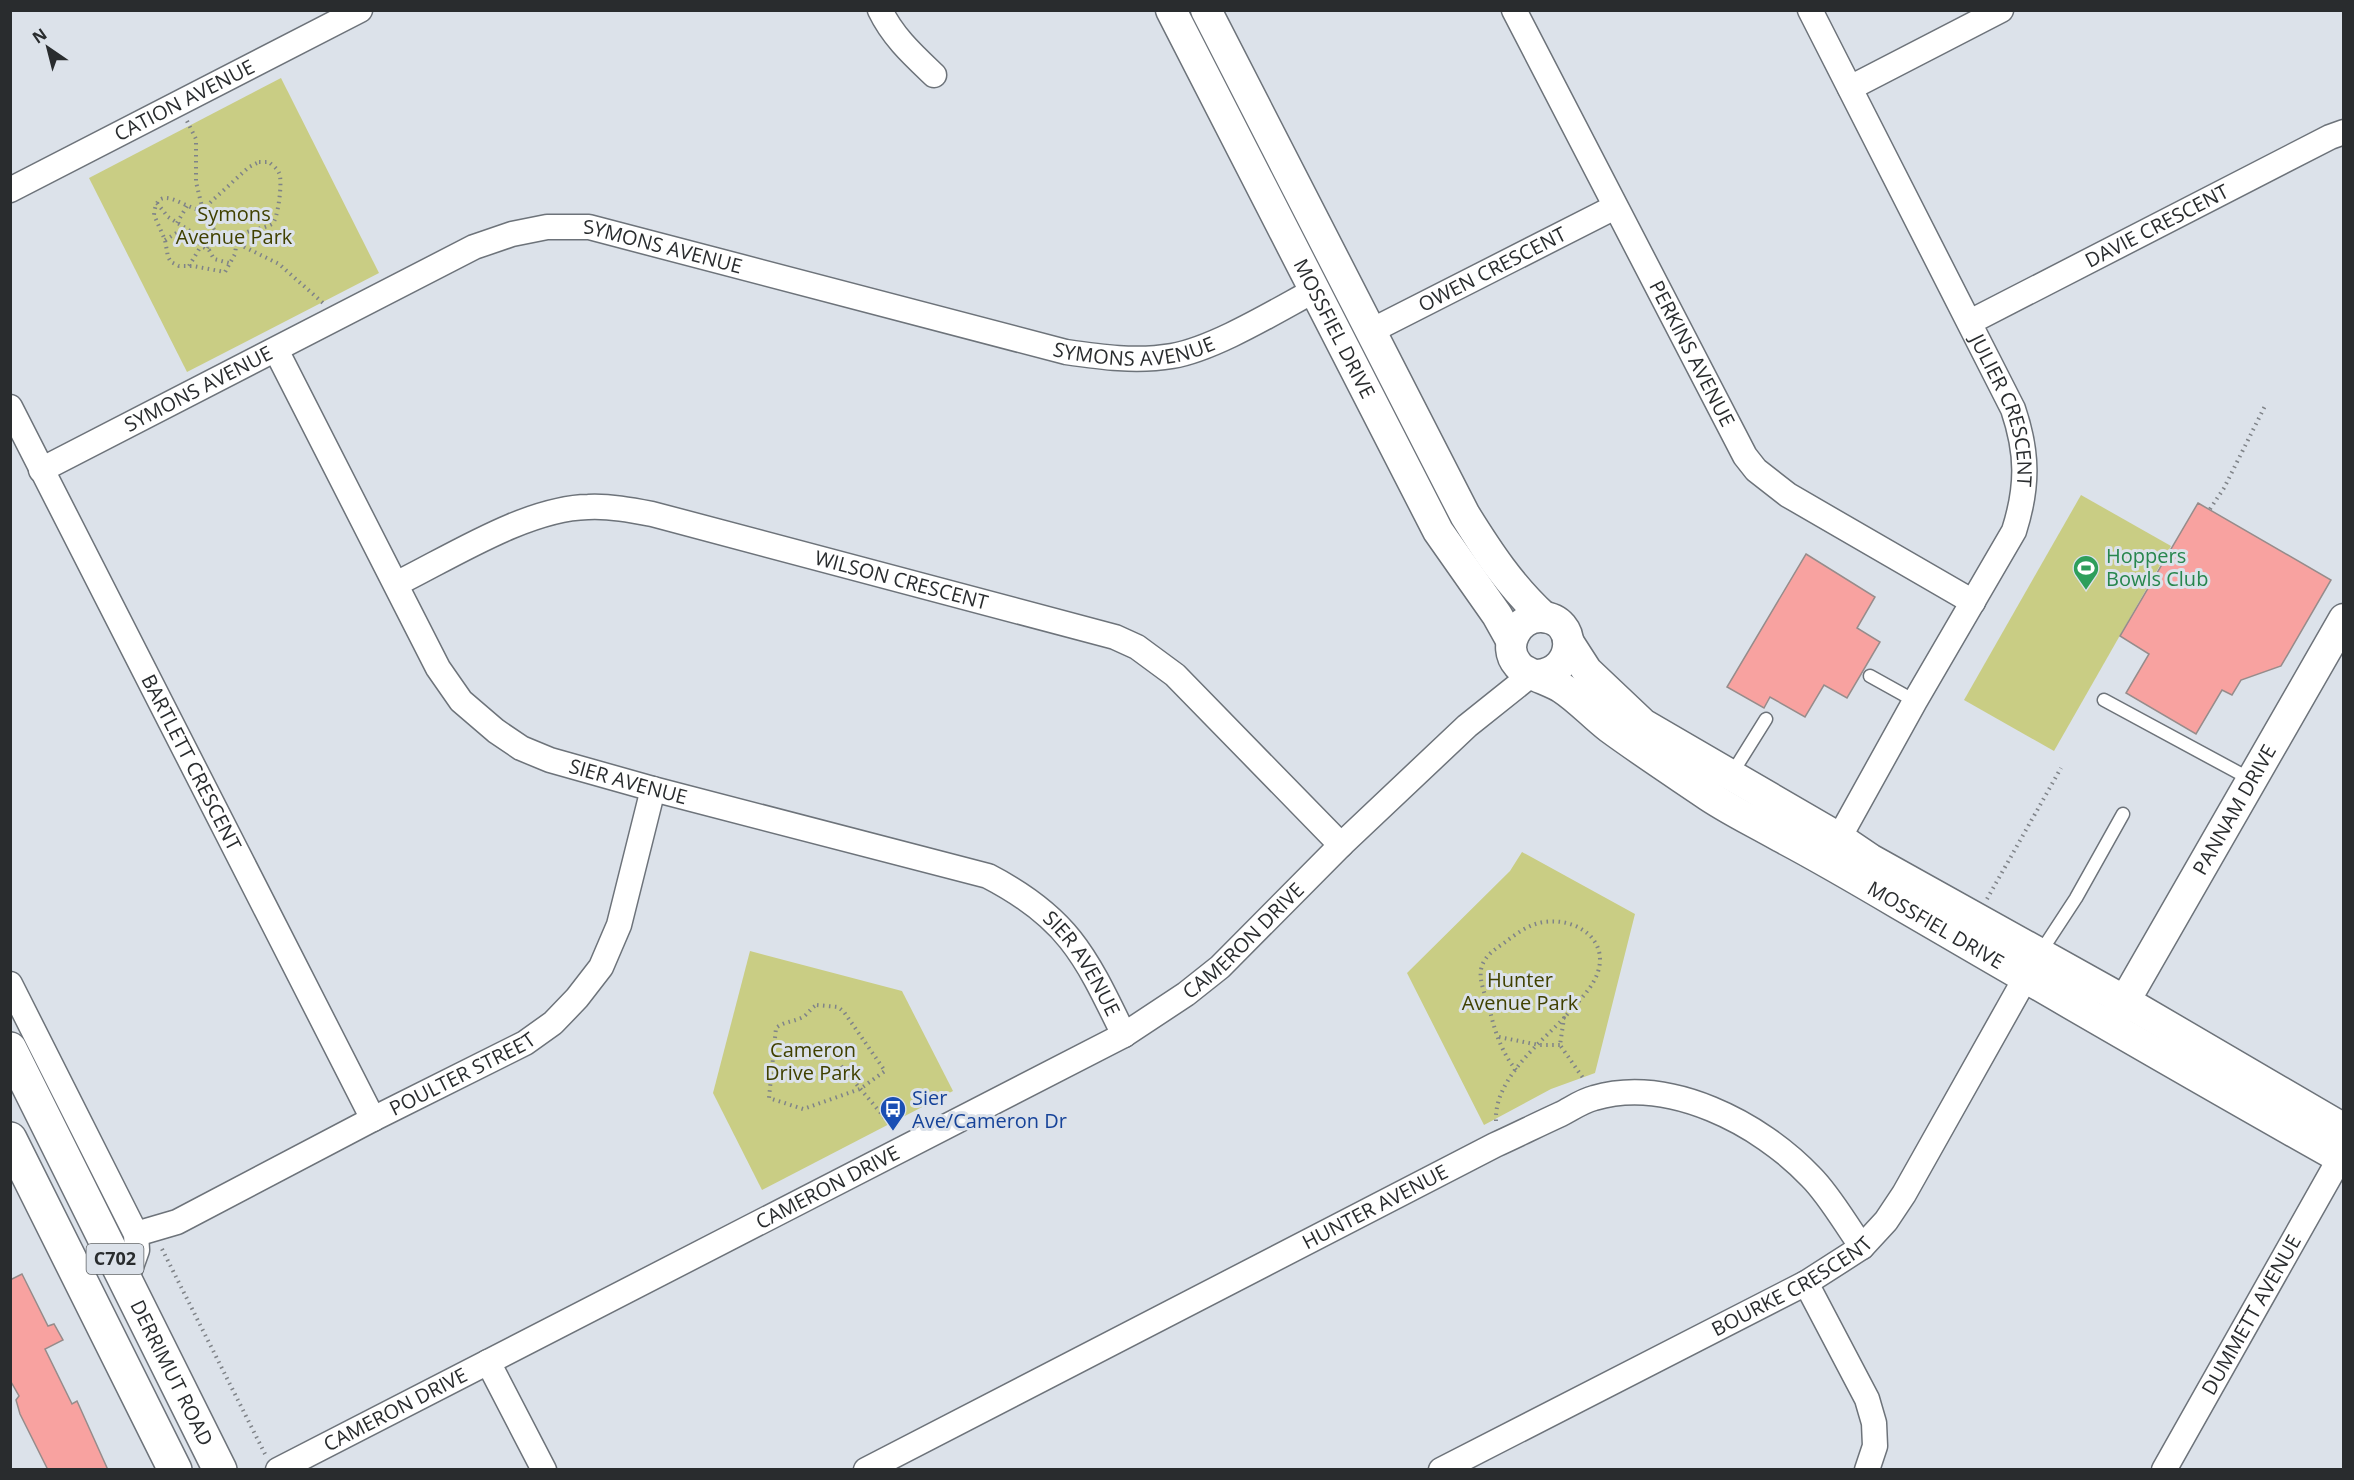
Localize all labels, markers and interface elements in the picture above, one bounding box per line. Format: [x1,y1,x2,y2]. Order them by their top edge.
north arrow [18,18,78,78]
text: N [28,23,51,48]
street label: CATION AVENUE [109,53,259,147]
street label: DAVIE CRESCENT [2080,177,2233,274]
park label: Symons Avenue Park [176,200,293,250]
street label: SYMONS AVENUE [583,213,745,280]
street label: OWEN CRESCENT [1414,220,1570,318]
street label: MOSSFIEL DRIVE [1288,254,1382,403]
street label: PERKINS AVENUE [1643,276,1741,431]
street label: JULIER CRESCENT [1963,327,2038,488]
street label: SYMONS AVENUE [1050,330,1219,372]
street label: SYMONS AVENUE [119,339,277,438]
place label: Hoppers Bowls Club [2106,542,2208,592]
street label: WILSON CRESCENT [812,544,991,616]
sports icon: Hoppers Bowls Club [2071,553,2101,591]
street label: BARTLETT CRESCENT [135,669,248,855]
street label: PANNAM DRIVE [2186,739,2282,880]
street label: SIER AVENUE [566,752,690,810]
street label: MOSSFIEL DRIVE [1863,874,2009,975]
street label: CAMERON DRIVE [1177,876,1310,1005]
street label: SIER AVENUE [1038,904,1127,1020]
park label: Hunter Avenue Park [1462,966,1579,1016]
street label: POULTER STREET [385,1026,541,1122]
park label: Cameron Drive Park [765,1036,861,1086]
place label: Sier Ave/Cameron Dr [912,1084,1067,1134]
bus stop icon: Sier Ave/Cameron Dr [878,1094,908,1132]
street label: CAMERON DRIVE [751,1139,904,1235]
street label: HUNTER AVENUE [1297,1158,1452,1255]
street label: BOURKE CRESCENT [1707,1230,1878,1342]
street label: DUMMETT AVENUE [2195,1230,2307,1400]
road number: C702 [86,1244,144,1274]
street label: DERRIMUT ROAD [124,1295,220,1450]
street label: CAMERON DRIVE [319,1361,472,1457]

